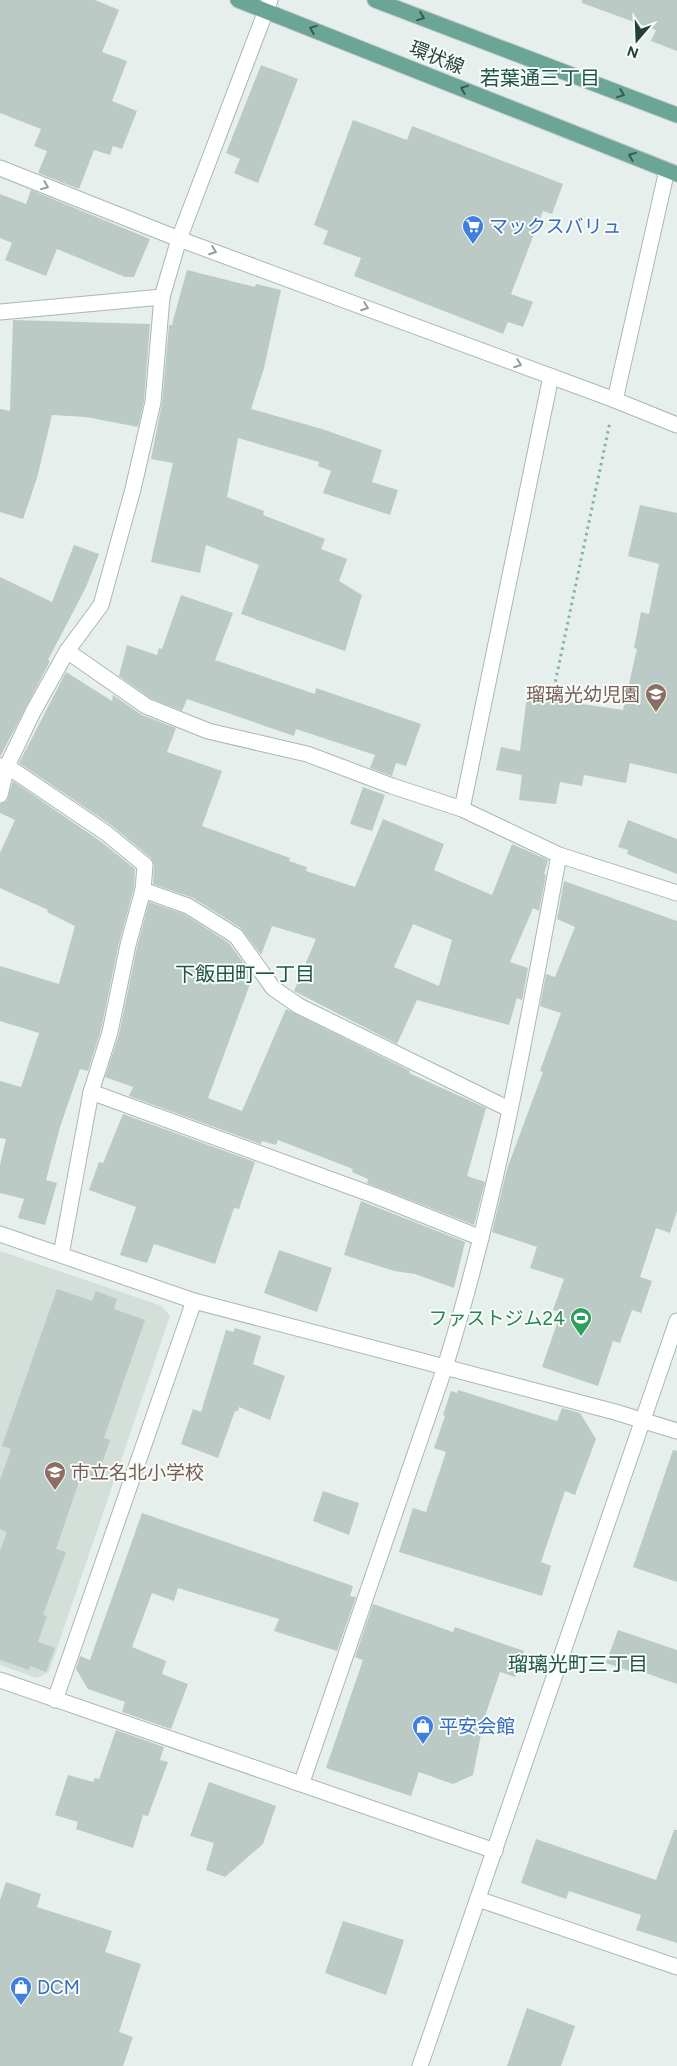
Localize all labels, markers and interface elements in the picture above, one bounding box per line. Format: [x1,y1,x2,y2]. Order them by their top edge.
one-way arrow [416,11,424,21]
north arrow [612,15,662,65]
one-way arrow [309,25,318,36]
street label: 環状線 [406,36,468,79]
text: N [625,42,641,62]
district label: 若葉通三丁目 [480,66,600,90]
one-way arrow [460,85,469,96]
one-way arrow [617,88,625,98]
one-way arrow [628,151,637,162]
one-way arrow [40,179,49,190]
supermarket icon: マックスバリュ [461,214,485,245]
place label: マックスバリュ [489,215,621,238]
one-way arrow [208,245,217,255]
one-way arrow [361,301,369,311]
one-way arrow [513,358,522,368]
school or university icon: 瑠璃光幼児園 [644,682,668,713]
place label: 瑠璃光幼児園 [526,683,640,706]
district label: 下飯田町一丁目 [175,962,315,986]
sports icon: ファストジム24 [569,1306,593,1337]
place label: ファストジム24 [429,1307,565,1330]
school or university icon: 市立名北小学校 [43,1460,67,1491]
place label: 市立名北小学校 [71,1461,204,1484]
district label: 瑠璃光町三丁目 [508,1652,648,1676]
shop icon: 平安会館 [411,1714,435,1745]
place label: 平安会館 [439,1715,515,1738]
shop icon: DCM [9,1975,33,2006]
place label: DCM [37,1976,80,1999]

